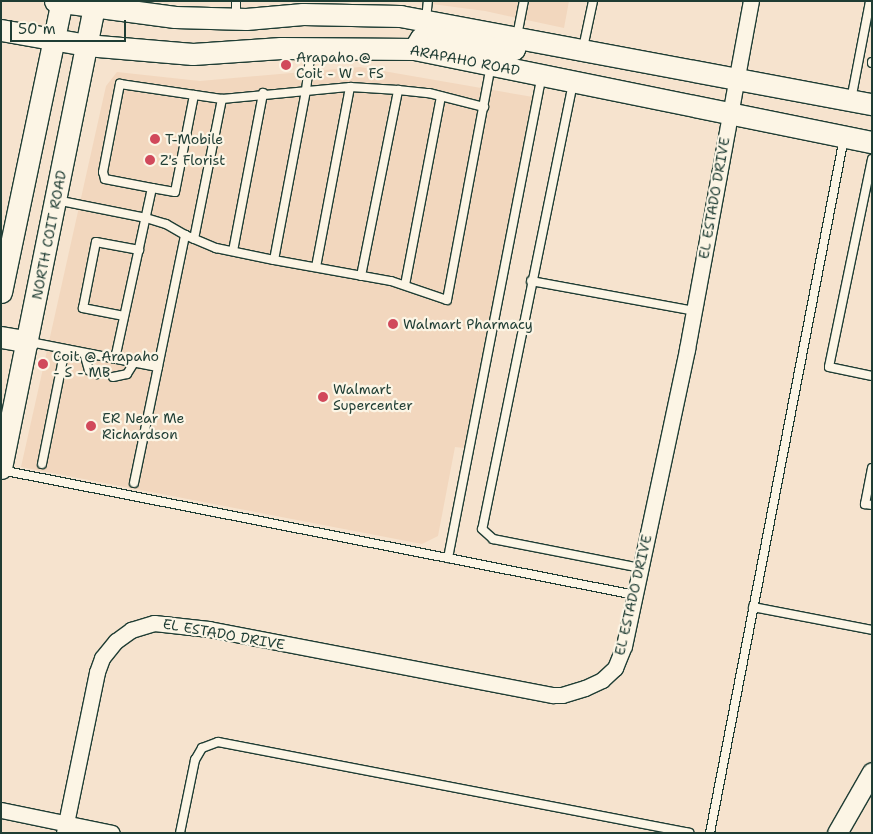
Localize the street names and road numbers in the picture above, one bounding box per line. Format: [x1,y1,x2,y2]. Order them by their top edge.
street label: ARAPAHO ROAD [409,41,521,79]
street label: EL ESTADO DRIVE [695,136,733,260]
street label: NORTH COIT ROAD [28,169,70,301]
street label: EL ESTADO DRIVE [611,533,655,657]
street label: EL ESTADO DRIVE [162,615,286,653]

